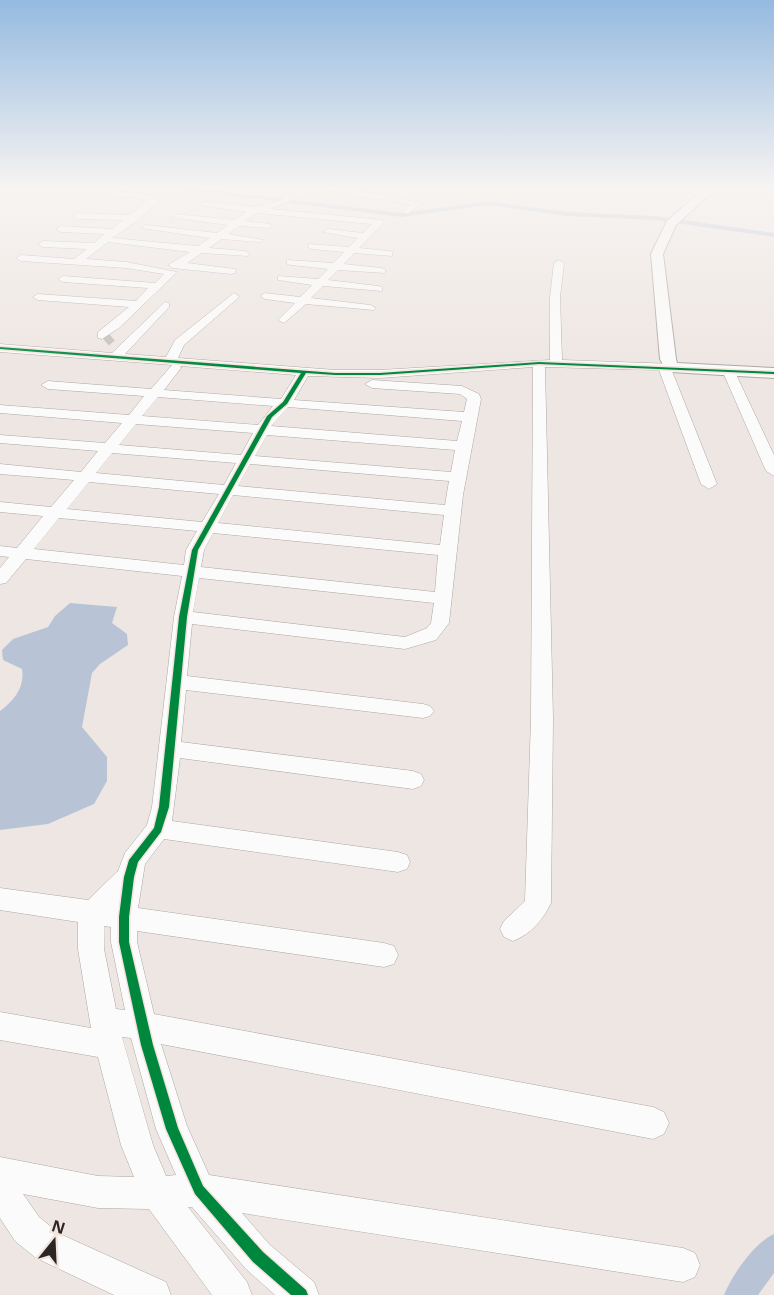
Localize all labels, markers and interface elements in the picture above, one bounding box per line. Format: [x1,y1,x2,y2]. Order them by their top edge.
north arrow [24,1211,84,1271]
text: N [49,1214,68,1239]

